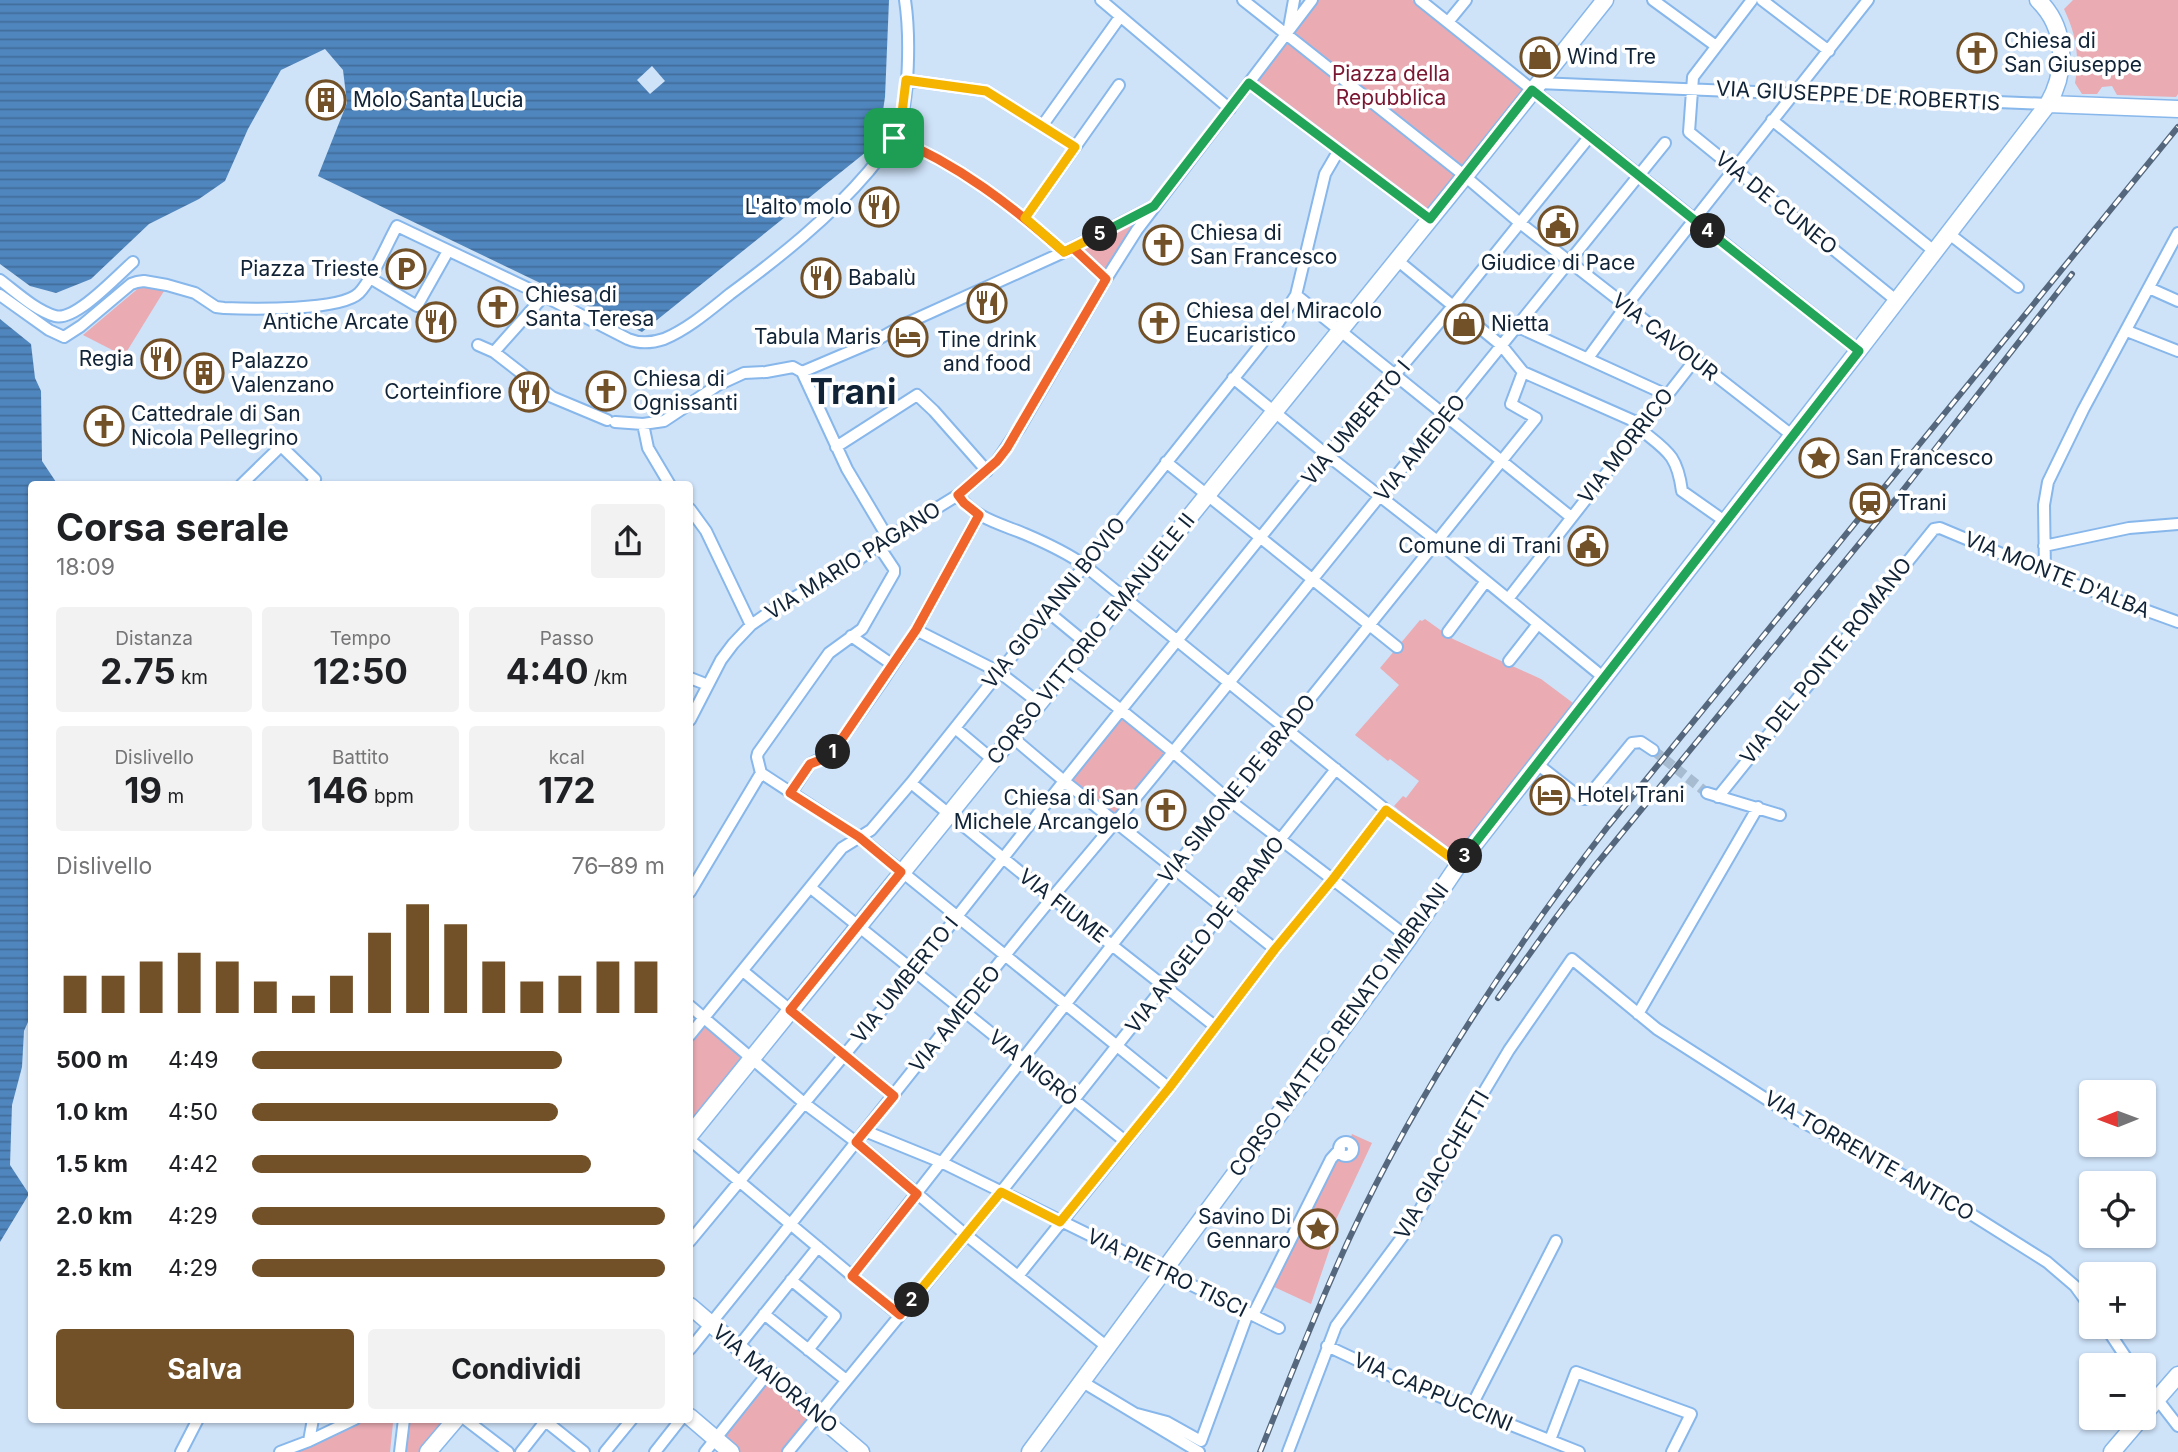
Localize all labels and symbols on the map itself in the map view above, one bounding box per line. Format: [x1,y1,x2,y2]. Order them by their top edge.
place label: Chiesa di San Giuseppe [2004,28,2142,77]
church icon: Chiesa di San Giuseppe [1956,32,1998,74]
shop icon: Wind Tre [1519,36,1561,78]
place label: Wind Tre [1567,44,1656,69]
park label: Piazza della Repubblica [1332,61,1450,110]
street label: VIA GIUSEPPE DE ROBERTIS [1715,76,2001,115]
building icon: Molo Santa Lucia [305,79,347,121]
place label: Molo Santa Lucia [353,87,524,112]
pin [864,108,924,168]
street label: VIA DE CUNEO [1710,146,1842,259]
restaurant icon: L'alto molo [858,186,900,228]
place label: L'alto molo [745,194,852,219]
public building icon: Giudice di Pace [1537,205,1579,247]
pin: 4 [1690,214,1726,248]
pin: 5 [1082,216,1118,252]
place label: Chiesa di San Francesco [1190,220,1337,269]
church icon: Chiesa di San Francesco [1142,224,1184,266]
parking icon: Piazza Trieste [385,248,427,290]
place label: Giudice di Pace [1481,250,1635,275]
place label: Piazza Trieste [240,256,379,281]
restaurant icon: Babalù [800,257,842,299]
place label: Babalù [848,265,916,290]
place label: Chiesa di Santa Teresa [525,282,654,331]
restaurant icon: Tine drink and food [966,282,1008,324]
church icon: Chiesa di Santa Teresa [477,286,519,328]
street label: VIA CAVOUR [1607,288,1723,386]
place label: Chiesa del Miracolo Eucaristico [1186,298,1382,347]
restaurant icon: Antiche Arcate [415,301,457,343]
church icon: Chiesa del Miracolo Eucaristico [1138,302,1180,344]
shop icon: Nietta [1443,303,1485,345]
place label: Antiche Arcate [263,309,409,334]
place label: Nietta [1491,311,1549,336]
hotel icon: Tabula Maris [887,316,929,358]
place label: Tabula Maris [754,324,881,349]
place label: Tine drink and food [937,327,1037,376]
restaurant icon: Regia [140,338,182,380]
place label: Regia [79,346,134,371]
place label: Palazzo Valenzano [231,348,334,397]
building icon: Palazzo Valenzano [183,352,225,394]
street label: VIA UMBERTO I [1296,355,1415,490]
place label: Chiesa di Ognissanti [633,366,738,415]
church icon: Chiesa di Ognissanti [585,370,627,412]
district label: Trani [810,370,896,412]
restaurant icon: Corteinfiore [508,371,550,413]
place label: Corteinfiore [384,379,502,404]
street label: VIA MORRICO [1573,383,1678,508]
street label: VIA AMEDEO [1369,389,1470,506]
place label: Cattedrale di San Nicola Pellegrino [131,401,301,450]
church icon: Cattedrale di San Nicola Pellegrino [83,405,125,447]
place icon: San Francesco [1798,437,1840,479]
place label: San Francesco [1846,445,1993,470]
station icon: Trani [1849,482,1891,524]
place label: Trani [1897,490,1947,515]
street label: VIA MARIO PAGANO [760,496,945,625]
street label: CORSO VITTORIO EMANUELE II [981,508,1200,769]
street label: VIA GIOVANNI BOVIO [977,512,1130,693]
public building icon: Comune di Trani [1567,525,1609,567]
street label: VIA MONTE D'ALBA [1961,526,2154,623]
place label: Comune di Trani [1398,533,1561,558]
street label: VIA DEL PONTE ROMANO [1735,552,1917,769]
street label: VIA SIMONE DE BRADO [1153,689,1320,888]
pin: 1 [816,734,850,770]
hotel icon: Hotel Trani [1529,774,1571,816]
place label: Hotel Trani [1577,782,1685,807]
place label: Chiesa di San Michele Arcangelo [954,785,1139,834]
church icon: Chiesa di San Michele Arcangelo [1145,789,1187,831]
street label: VIA ANGELO DE BRAMO [1120,831,1289,1038]
pin: 3 [1448,838,1482,874]
street label: VIA FIUME [1014,863,1113,948]
street label: CORSO MATTEO RENATO IMBRIANI [1224,878,1454,1181]
street label: VIA UMBERTO I [846,911,963,1048]
street label: VIA AMEDEO [904,960,1005,1077]
street label: VIA NIGRÒ [984,1023,1083,1111]
north arrow [2079,1080,2156,1157]
street label: VIA TORRENTE ANTICO [1760,1085,1979,1226]
street label: VIA GIACCHETTI [1389,1086,1494,1243]
place label: Savino Di Gennaro [1198,1204,1291,1253]
place icon: Savino Di Gennaro [1297,1208,1339,1250]
street label: VIA PIETRO TISCI [1083,1223,1251,1322]
pin: 2 [894,1282,930,1318]
street label: VIA MAIORANO [708,1319,843,1438]
street label: VIA CAPPUCCINI [1350,1347,1516,1436]

